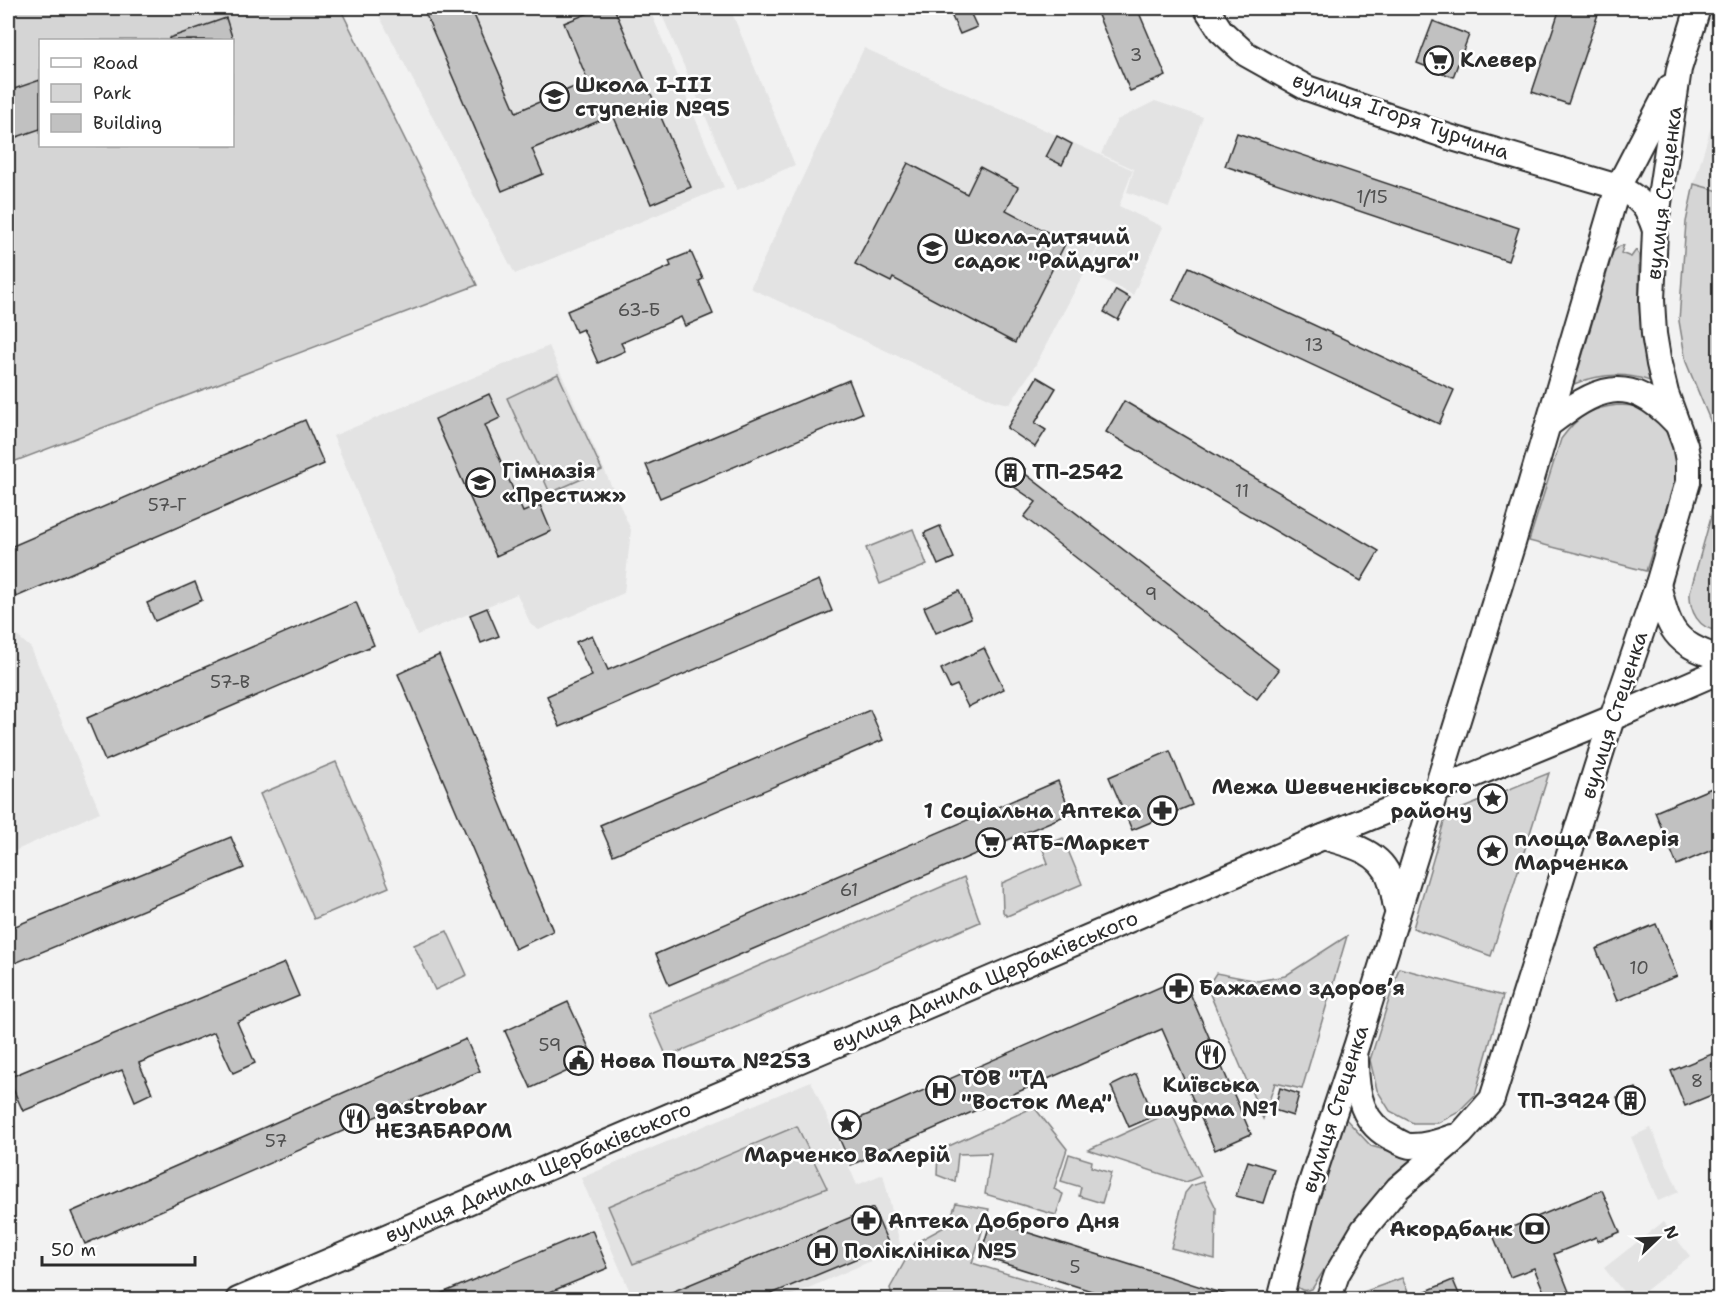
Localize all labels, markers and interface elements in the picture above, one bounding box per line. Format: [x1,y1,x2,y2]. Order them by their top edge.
legend [39,39,234,147]
house number: 3 [1130,43,1142,67]
supermarket icon: Клевер [1423,44,1455,76]
place label: Клевер [1460,46,1537,74]
text: Road [93,51,138,75]
street label: вулиця Ігоря Турчина [1289,66,1513,166]
place label: Школа І-ІІІ ступенів №95 [575,71,730,123]
text: Park [93,81,132,105]
school or university icon: Школа І-ІІІ ступенів №95 [538,81,570,113]
street label: вулиця Стеценка [1639,105,1689,281]
text: Building [93,111,162,135]
house number: 1/15 [1356,185,1388,209]
place label: Школа-дитячий садок "Райдуга" [954,223,1139,275]
school or university icon: Школа-дитячий садок "Райдуга" [917,233,949,265]
house number: 63-Б [618,298,660,322]
house number: 13 [1304,333,1324,357]
building icon: ТП-2542 [995,456,1027,488]
place label: Гімназія «Престиж» [502,457,626,509]
place label: ТП-2542 [1032,458,1124,486]
school or university icon: Гімназія «Престиж» [465,467,497,499]
house number: 11 [1235,479,1249,503]
house number: 57-Г [148,493,187,517]
house number: 9 [1145,582,1157,606]
street label: вулиця Стеценка [1574,628,1654,802]
house number: 57-В [210,670,250,694]
place label: Межа Шевченківського району [1211,773,1472,825]
place icon: Межа Шевченківського району [1477,783,1509,815]
pharmacy icon: 1 Соціальна Аптека [1146,795,1178,827]
place label: 1 Соціальна Аптека [923,797,1142,825]
place label: площа Валерія Марченка [1514,825,1679,877]
supermarket icon: АТБ-Маркет [975,827,1007,859]
place label: АТБ-Маркет [1012,829,1150,857]
place icon: площа Валерія Марченка [1477,835,1509,867]
house number: 61 [840,878,858,902]
street label: вулиця Данила Щербаківського [827,904,1143,1058]
house number: 10 [1629,956,1649,980]
pharmacy icon: Бажаємо здоровʼя [1162,972,1194,1004]
place label: Бажаємо здоровʼя [1199,974,1405,1002]
street label: вулиця Стеценка [1295,1022,1375,1196]
house number: 59 [539,1033,561,1057]
restaurant icon: Київська шаурма №1 [1195,1038,1227,1070]
public building icon: Нова Пошта №253 [563,1045,595,1077]
place label: Нова Пошта №253 [600,1047,811,1075]
place label: ТОВ "ТД "Восток Мед" [961,1064,1112,1116]
house number: 8 [1691,1069,1703,1093]
place label: Київська шаурма №1 [1144,1071,1278,1123]
hospital icon: ТОВ "ТД "Восток Мед" [924,1074,956,1106]
building icon: ТП-3924 [1615,1085,1647,1117]
place label: ТП-3924 [1517,1087,1610,1115]
place label: gastrobar НЕЗАБАРОМ [375,1093,512,1145]
street label: вулиця Данила Щербаківського [380,1095,696,1249]
restaurant icon: gastrobar НЕЗАБАРОМ [338,1103,370,1135]
place icon: Марченко Валерій [831,1108,863,1140]
house number: 57 [265,1129,287,1153]
place label: Марченко Валерій [744,1141,950,1169]
pharmacy icon: Аптека Доброго Дня [851,1205,883,1237]
place label: Аптека Доброго Дня [888,1207,1120,1235]
north arrow [1628,1208,1688,1268]
bank icon: Акордбанк [1518,1213,1550,1245]
place label: Акордбанк [1390,1215,1513,1243]
text: N [1659,1222,1683,1242]
scale bar [42,1229,195,1267]
hospital icon: Поліклініка №5 [807,1235,839,1267]
place label: Поліклініка №5 [844,1237,1017,1265]
text: 50 m [51,1238,96,1262]
house number: 5 [1069,1255,1081,1279]

